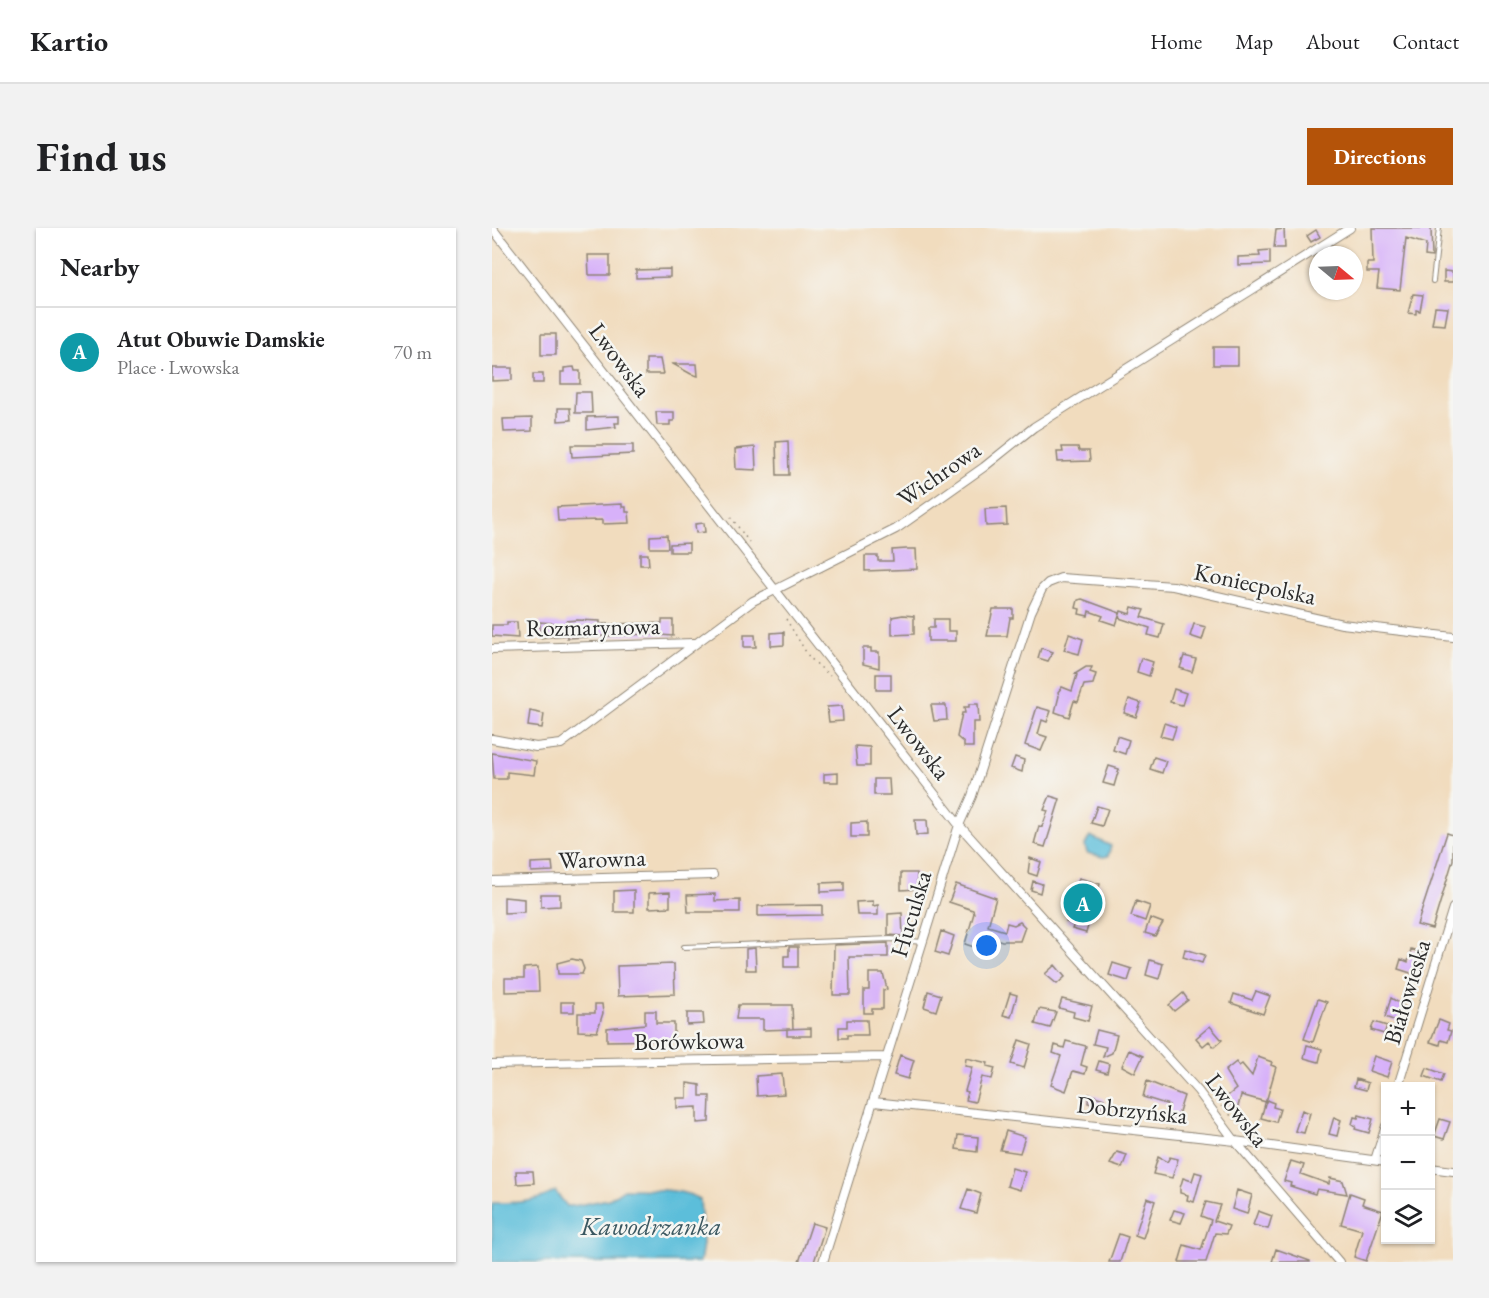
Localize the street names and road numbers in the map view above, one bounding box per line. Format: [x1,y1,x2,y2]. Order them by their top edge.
street label: Lwowska [582,316,659,403]
street label: Wichrowa [891,433,987,513]
street label: Koniecpolska [1191,555,1319,612]
street label: Rozmarynowa [526,610,661,643]
street label: Lwowska [881,700,958,786]
street label: Warowna [558,841,647,876]
street label: Huculska [883,866,938,961]
street label: Białowieska [1376,935,1437,1048]
street label: Borówkowa [634,1024,745,1057]
street label: Lwowska [1199,1067,1276,1153]
street label: Dobrzyńska [1075,1088,1189,1131]

